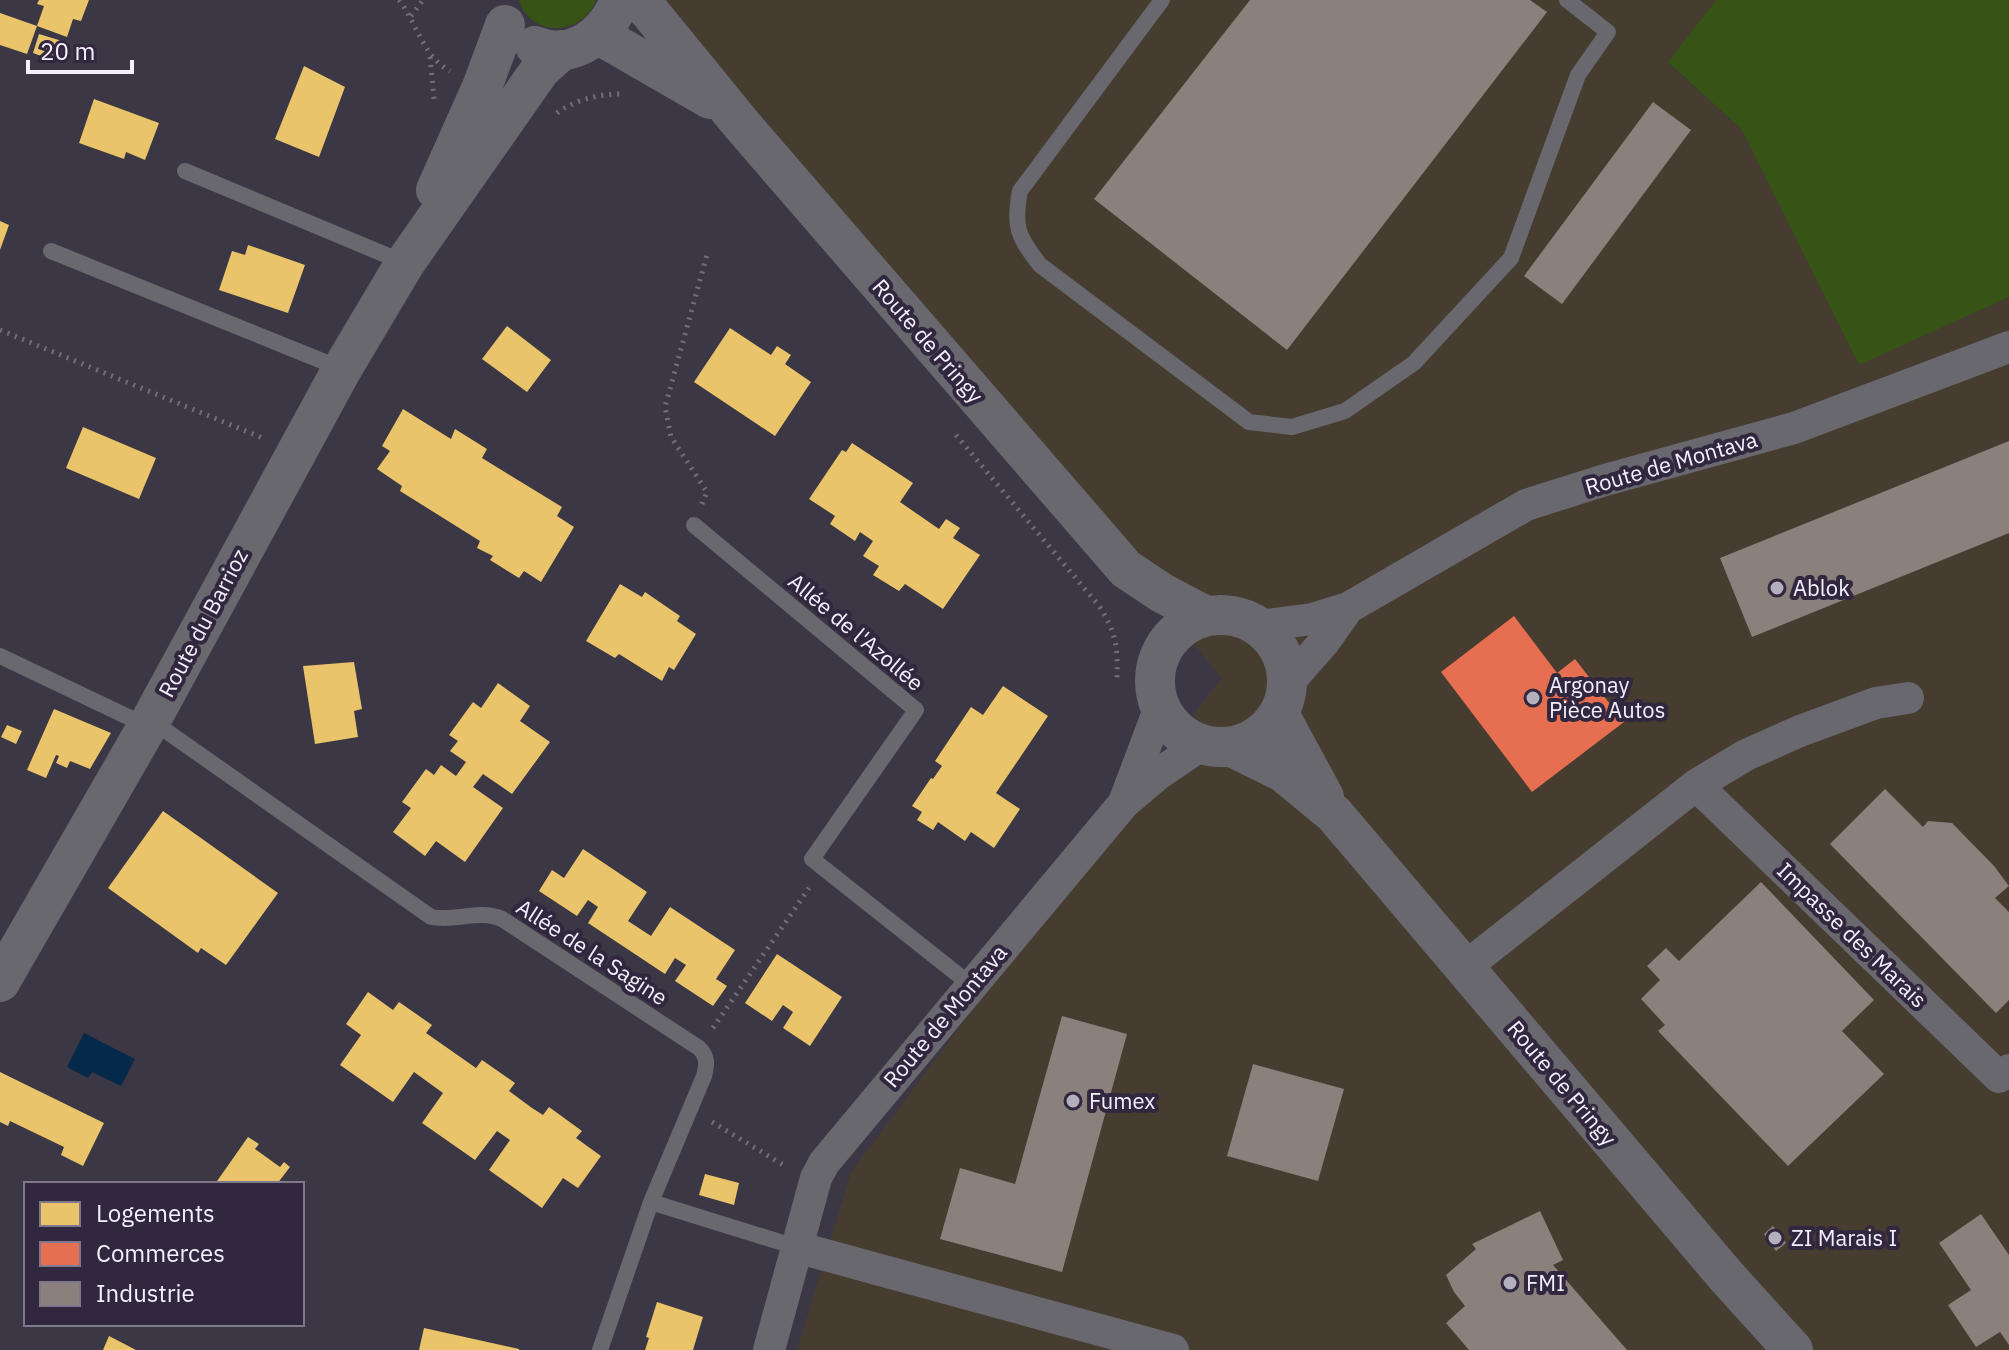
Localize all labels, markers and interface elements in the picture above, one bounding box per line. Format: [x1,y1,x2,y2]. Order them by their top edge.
scale bar [28,24,132,74]
text: 20 m [40,35,95,67]
street label: Route de Pringy [866,273,990,409]
street label: Route de Montava [1581,424,1761,501]
street label: Route du Barrioz [151,544,254,702]
street label: Allée de l'Azollée [783,566,930,697]
place label: Ablok [1793,573,1850,602]
marker: Ablok [1768,579,1786,597]
place label: Argonay Pièce Autos [1549,670,1665,724]
marker: Argonay Pièce Autos [1524,689,1542,707]
street label: Impasse des Marais [1771,856,1933,1014]
street label: Allée de la Sagine [511,892,673,1011]
street label: Route de Montava [876,938,1013,1093]
street label: Route de Pringy [1501,1014,1623,1152]
place label: Fumex [1089,1086,1155,1115]
marker: Fumex [1064,1092,1082,1110]
legend [24,1182,304,1326]
text: Logements [96,1197,215,1229]
place label: ZI Marais I [1791,1223,1897,1252]
marker: ZI Marais I [1766,1229,1784,1247]
text: Commerces [96,1237,225,1269]
place label: FMI [1526,1268,1565,1297]
marker: FMI [1501,1274,1519,1292]
text: Industrie [96,1277,195,1309]

